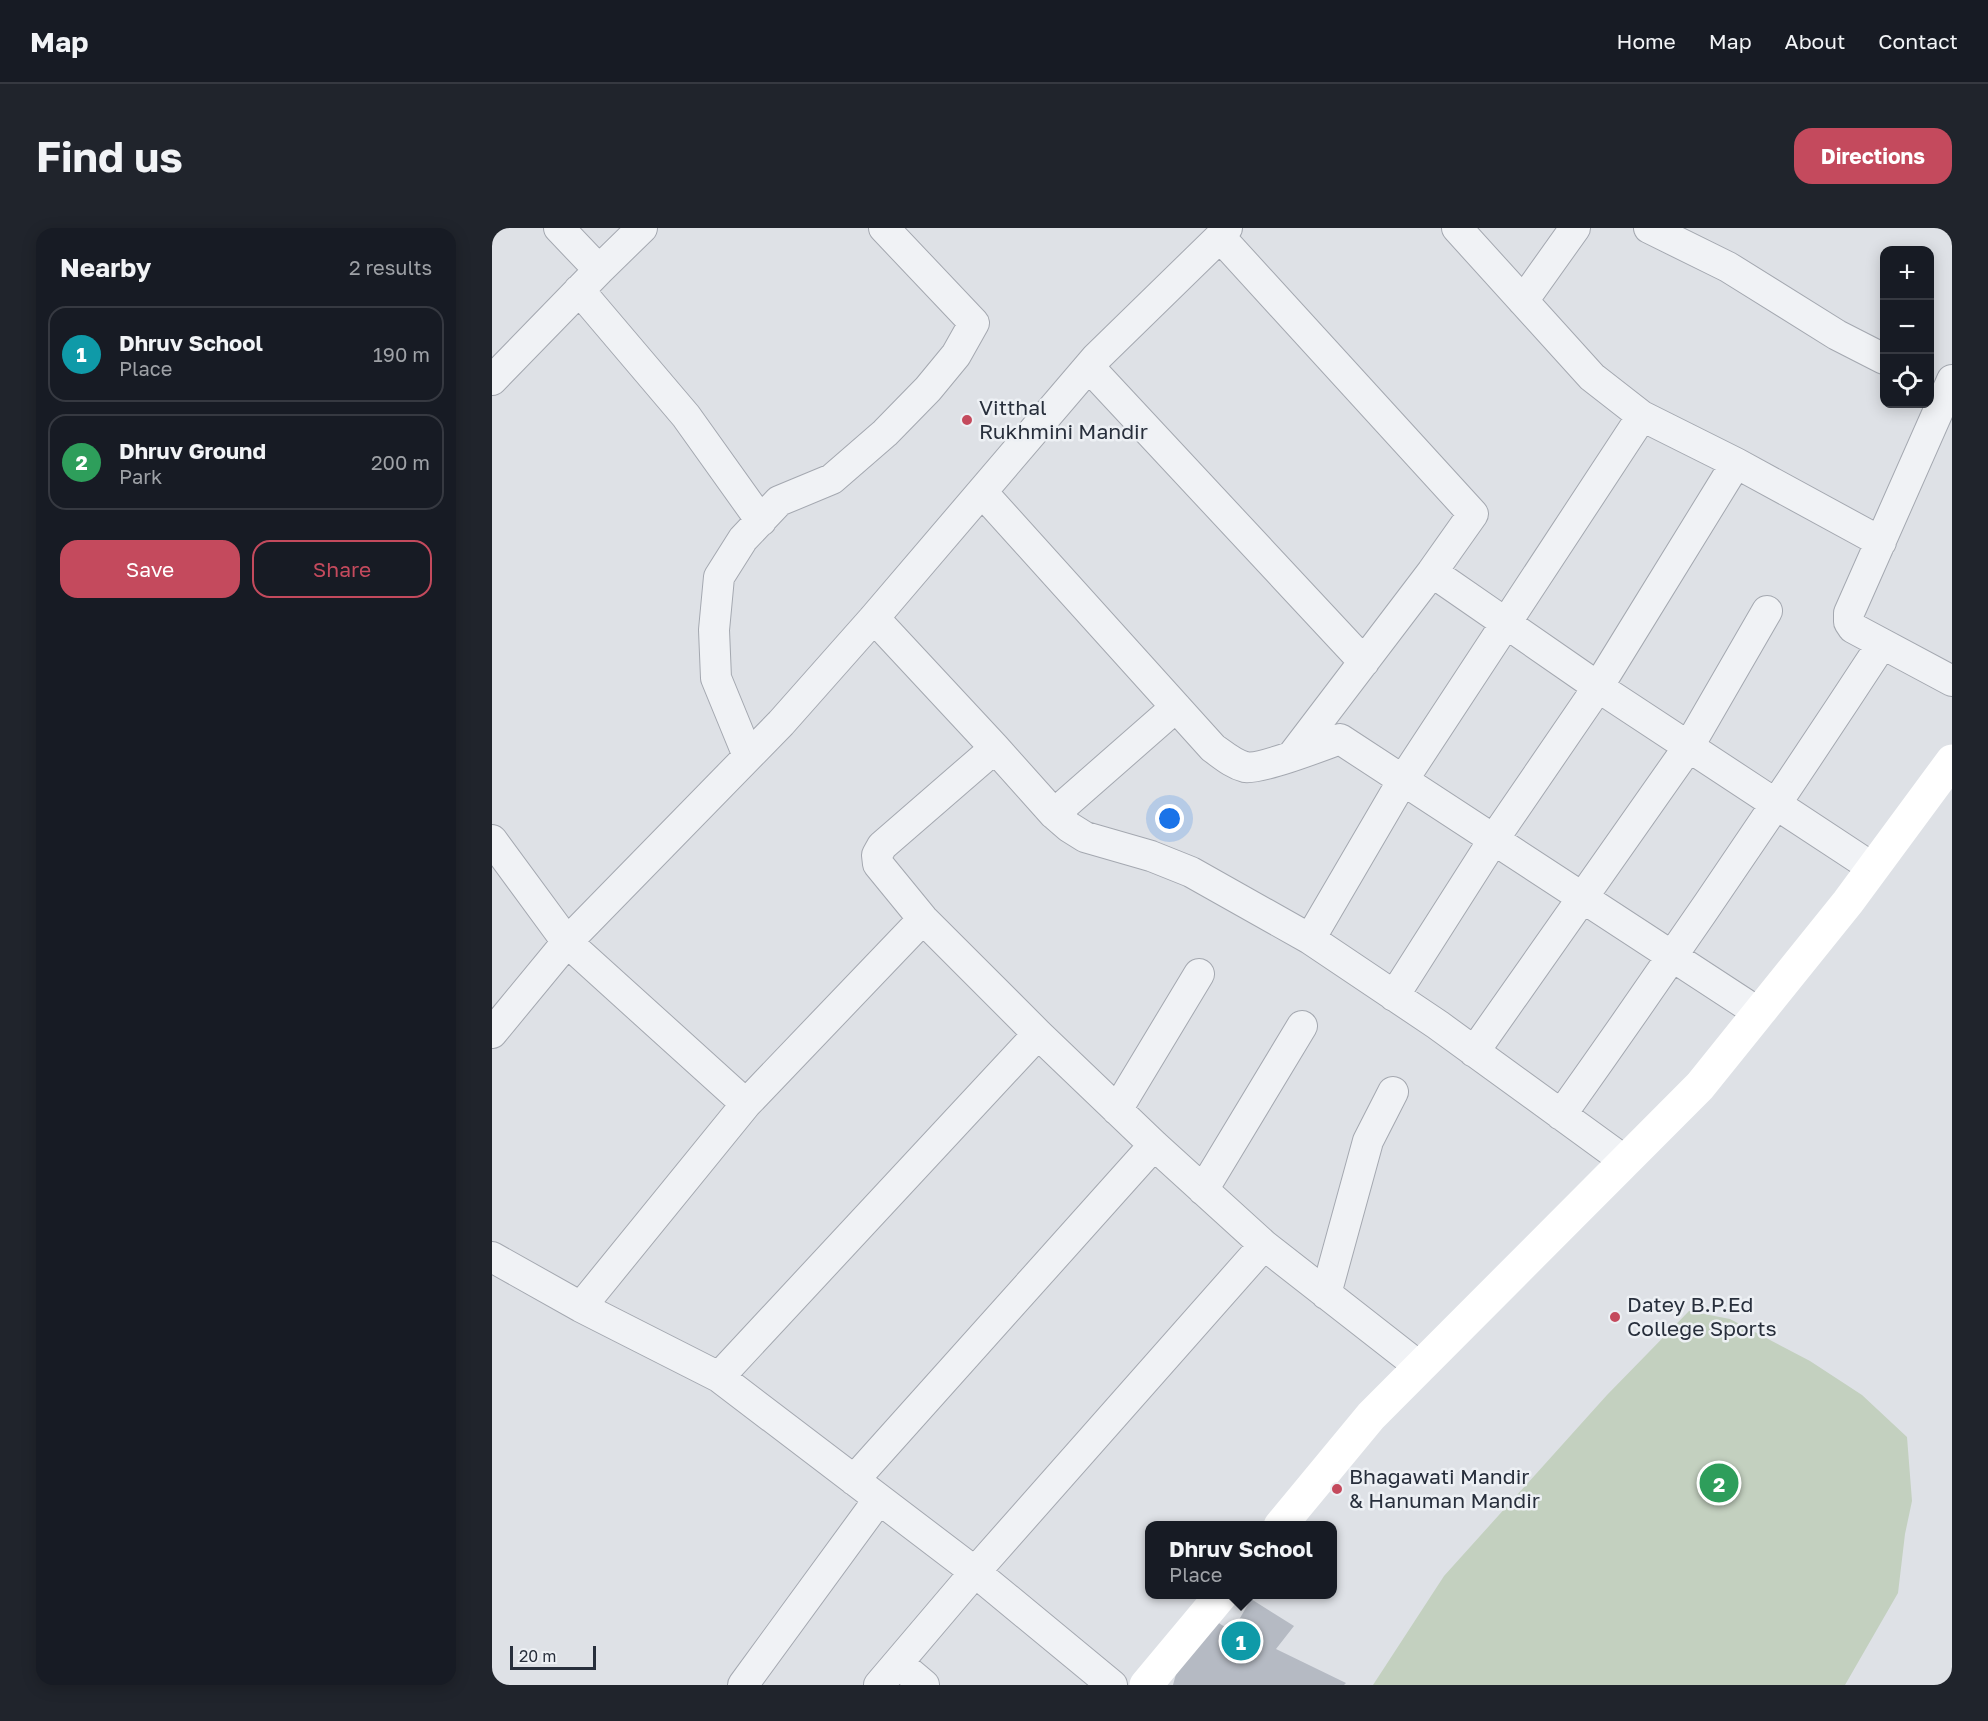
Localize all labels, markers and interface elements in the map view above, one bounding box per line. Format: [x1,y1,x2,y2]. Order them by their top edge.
text: Map [30,25,88,58]
text: Home [1616,28,1676,54]
text: Map [1709,28,1752,54]
text: About [1785,28,1845,54]
text: Contact [1878,28,1958,54]
button: Directions [1794,128,1952,184]
text: Find us [36,131,183,181]
map controls [1880,246,1934,408]
button: + [1880,246,1934,300]
text: Nearby [60,252,151,283]
text: 2 results [349,255,432,279]
button: − [1880,300,1934,354]
text: Dhruv School [119,329,263,356]
text: 1 [76,342,87,366]
text: 190 m [373,342,430,366]
button: locate [1880,354,1934,408]
text: Place [119,356,172,380]
place label: Vitthal Rukhmini Mandir [979,394,1148,444]
marker: Vitthal Rukhmini Mandir [960,413,974,427]
text: Dhruv Ground [119,437,266,464]
text: 2 [75,450,88,474]
text: 200 m [371,450,430,474]
text: Park [119,464,162,488]
button: Save [60,540,240,598]
button: Share [252,540,432,598]
your location [1155,804,1184,833]
place label: Datey B.P.Ed College Sports [1627,1291,1777,1341]
marker: Datey B.P.Ed College Sports [1608,1310,1622,1324]
pin: 2 [1700,1460,1738,1506]
place label: Bhagawati Mandir & Hanuman Mandir [1349,1463,1540,1513]
marker: Bhagawati Mandir & Hanuman Mandir [1330,1482,1344,1496]
popup [1145,1521,1337,1599]
text: Dhruv School [1169,1535,1313,1562]
text: Place [1169,1562,1222,1586]
pin: 1 [1222,1618,1260,1664]
scale bar [510,1643,596,1670]
text: 20 m [519,1646,556,1666]

